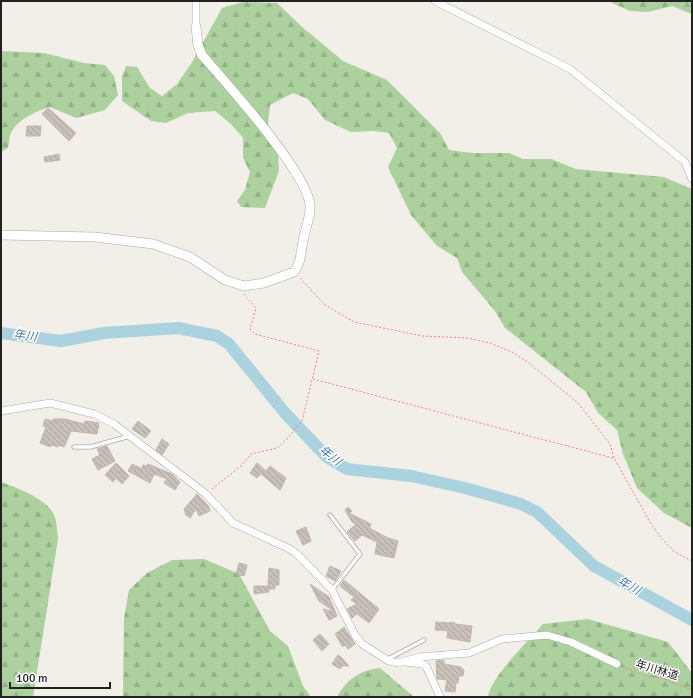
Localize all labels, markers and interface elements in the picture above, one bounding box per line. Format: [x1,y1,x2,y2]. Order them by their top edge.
water label: 年川 [12,327,40,345]
water label: 年川 [316,443,346,471]
water label: 年川 [615,574,645,599]
street label: 年川林道 [634,657,680,683]
scale bar [10,664,110,690]
text: 100 m [16,671,48,686]

